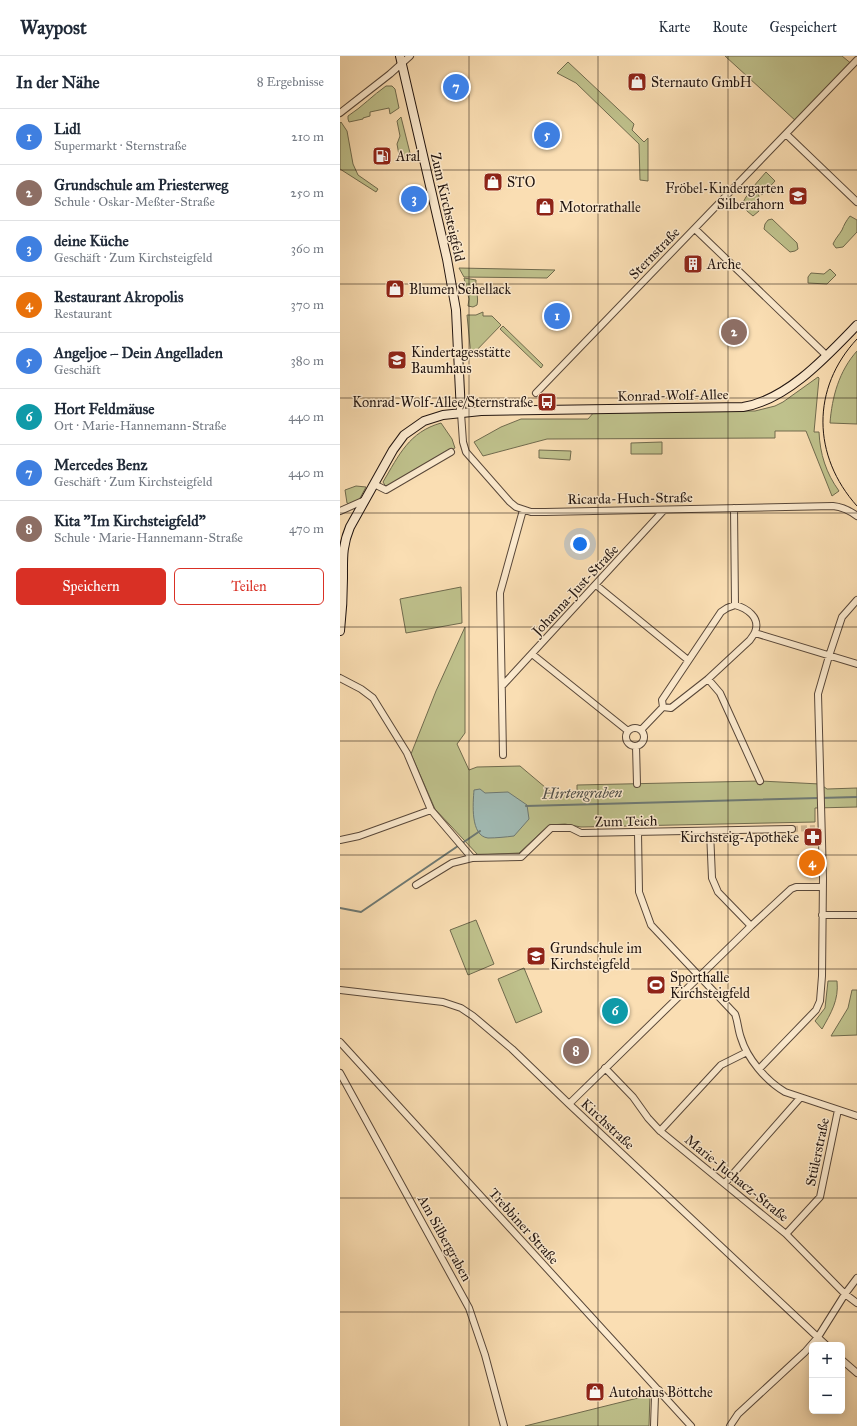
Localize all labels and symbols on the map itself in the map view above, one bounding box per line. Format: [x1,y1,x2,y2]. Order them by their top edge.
shop icon: Sternauto GmbH [626,71,648,93]
pin: 7 [443,72,469,102]
place label: Sternauto GmbH [651,74,752,91]
pin: 5 [534,120,560,150]
fuel station icon: Aral [371,145,393,167]
place label: Aral [395,148,421,165]
street label: Zum Kirchsteigfeld [427,151,468,263]
shop icon: STO [482,171,504,193]
place label: STO [507,174,535,191]
place label: Fröbel-Kindergarten Silberahorn [665,180,784,213]
pin: 3 [401,184,427,214]
school or university icon: Fröbel-Kindergarten Silberahorn [787,185,809,207]
shop icon: Motorrathalle [534,196,556,218]
place label: Motorrathalle [559,199,641,216]
street label: Sternstraße [625,224,684,283]
building icon: Arche [682,253,704,275]
place label: Arche [706,256,741,273]
shop icon: Blumen Schellack [384,278,406,300]
place label: Blumen Schellack [409,281,511,298]
pin: 1 [544,301,570,331]
pin: 2 [721,317,747,347]
place label: Kindertagesstätte Baumhaus [411,344,511,377]
school or university icon: Kindertagesstätte Baumhaus [386,349,408,371]
street label: Konrad-Wolf-Allee [617,386,729,405]
bus stop icon: Konrad-Wolf-Allee/Sternstraße [536,391,558,413]
place label: Konrad-Wolf-Allee/Sternstraße [352,394,533,411]
street label: Ricarda-Huch-Straße [567,489,693,508]
your location [570,534,590,554]
street label: Johanna-Just-Straße [527,541,623,642]
water label: Hirtengraben [541,783,623,803]
street label: Zum Teich [594,812,658,831]
pharmacy icon: Kirchsteig-Apotheke [802,826,824,848]
place label: Kirchsteig-Apotheke [680,829,799,846]
pin: 4 [799,848,825,878]
place label: Grundschule im Kirchsteigfeld [550,940,642,973]
school or university icon: Grundschule im Kirchsteigfeld [525,945,547,967]
place label: Sporthalle Kirchsteigfeld [670,969,750,1002]
sports icon: Sporthalle Kirchsteigfeld [645,974,667,996]
pin: 6 [602,996,628,1026]
pin: 8 [563,1036,589,1066]
street label: Kirchstraße [577,1095,638,1154]
street label: Stülerstraße [802,1116,833,1188]
street label: Marie-Juchacz-Straße [681,1131,792,1226]
street label: Trebbiner Straße [485,1185,562,1268]
street label: Am Silbergraben [413,1191,475,1285]
shop icon: Autohaus Böttche [584,1381,606,1403]
place label: Autohaus Böttche [608,1384,713,1401]

